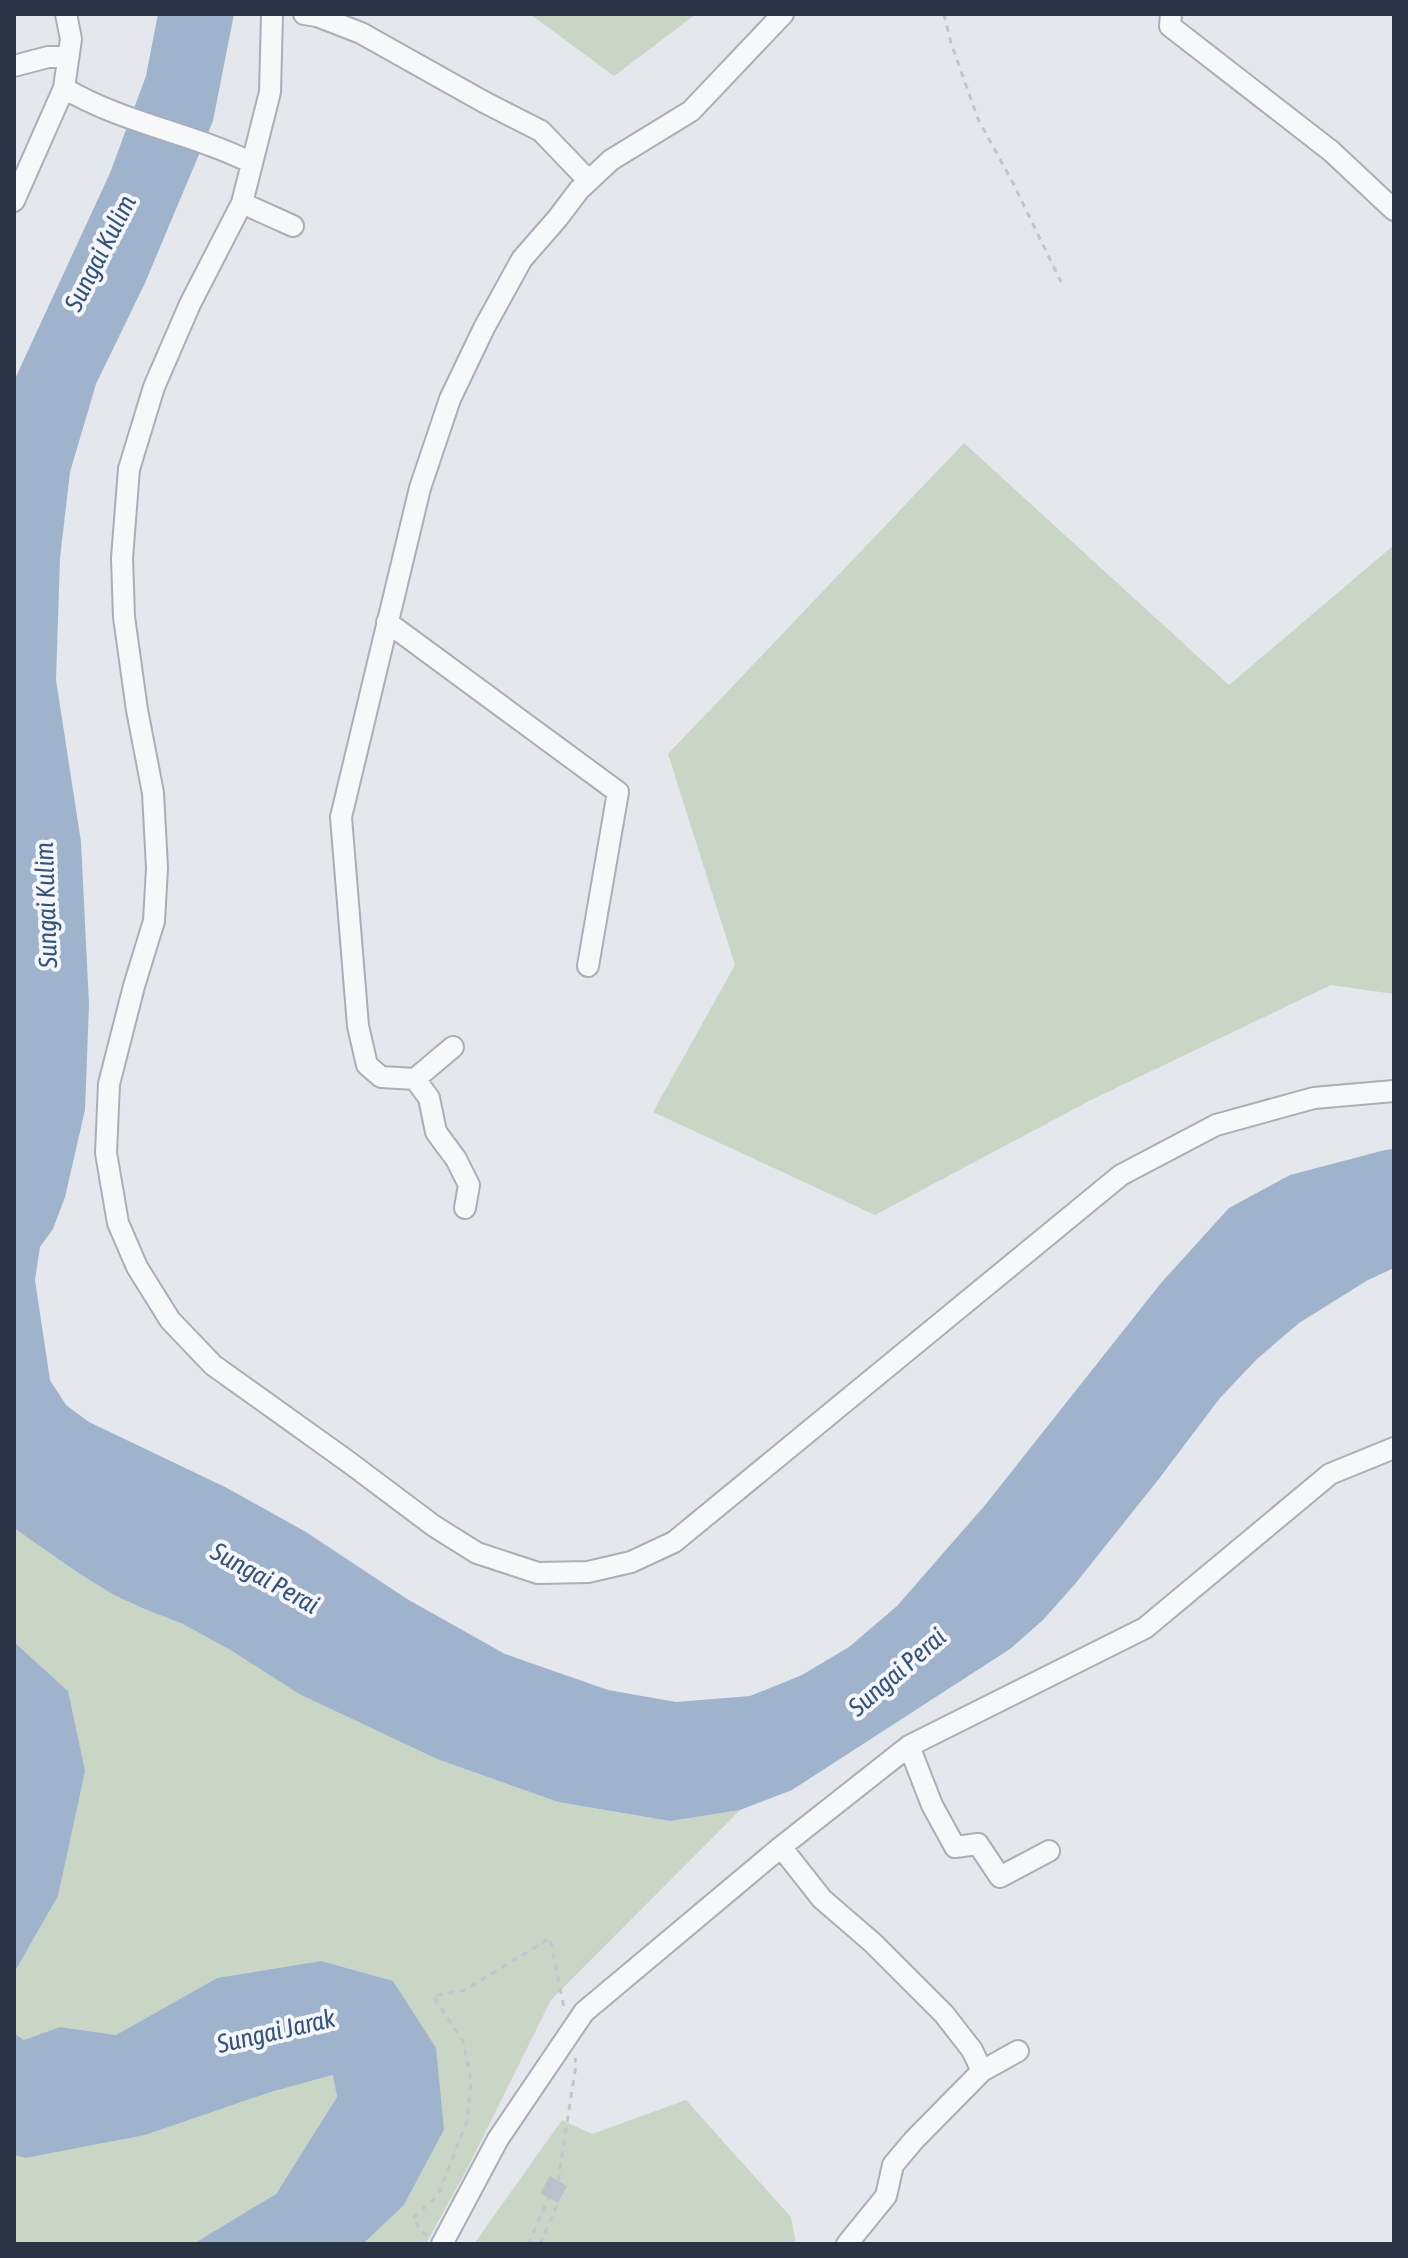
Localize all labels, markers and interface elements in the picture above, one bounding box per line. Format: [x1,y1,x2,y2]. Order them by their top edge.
water label: Sungai Kulim [58,190,142,317]
water label: Sungai Kulim [29,841,63,970]
water label: Sungai Perai [205,1536,324,1620]
water label: Sungai Perai [842,1622,952,1723]
water label: Sungai Jarak [213,2003,339,2059]

